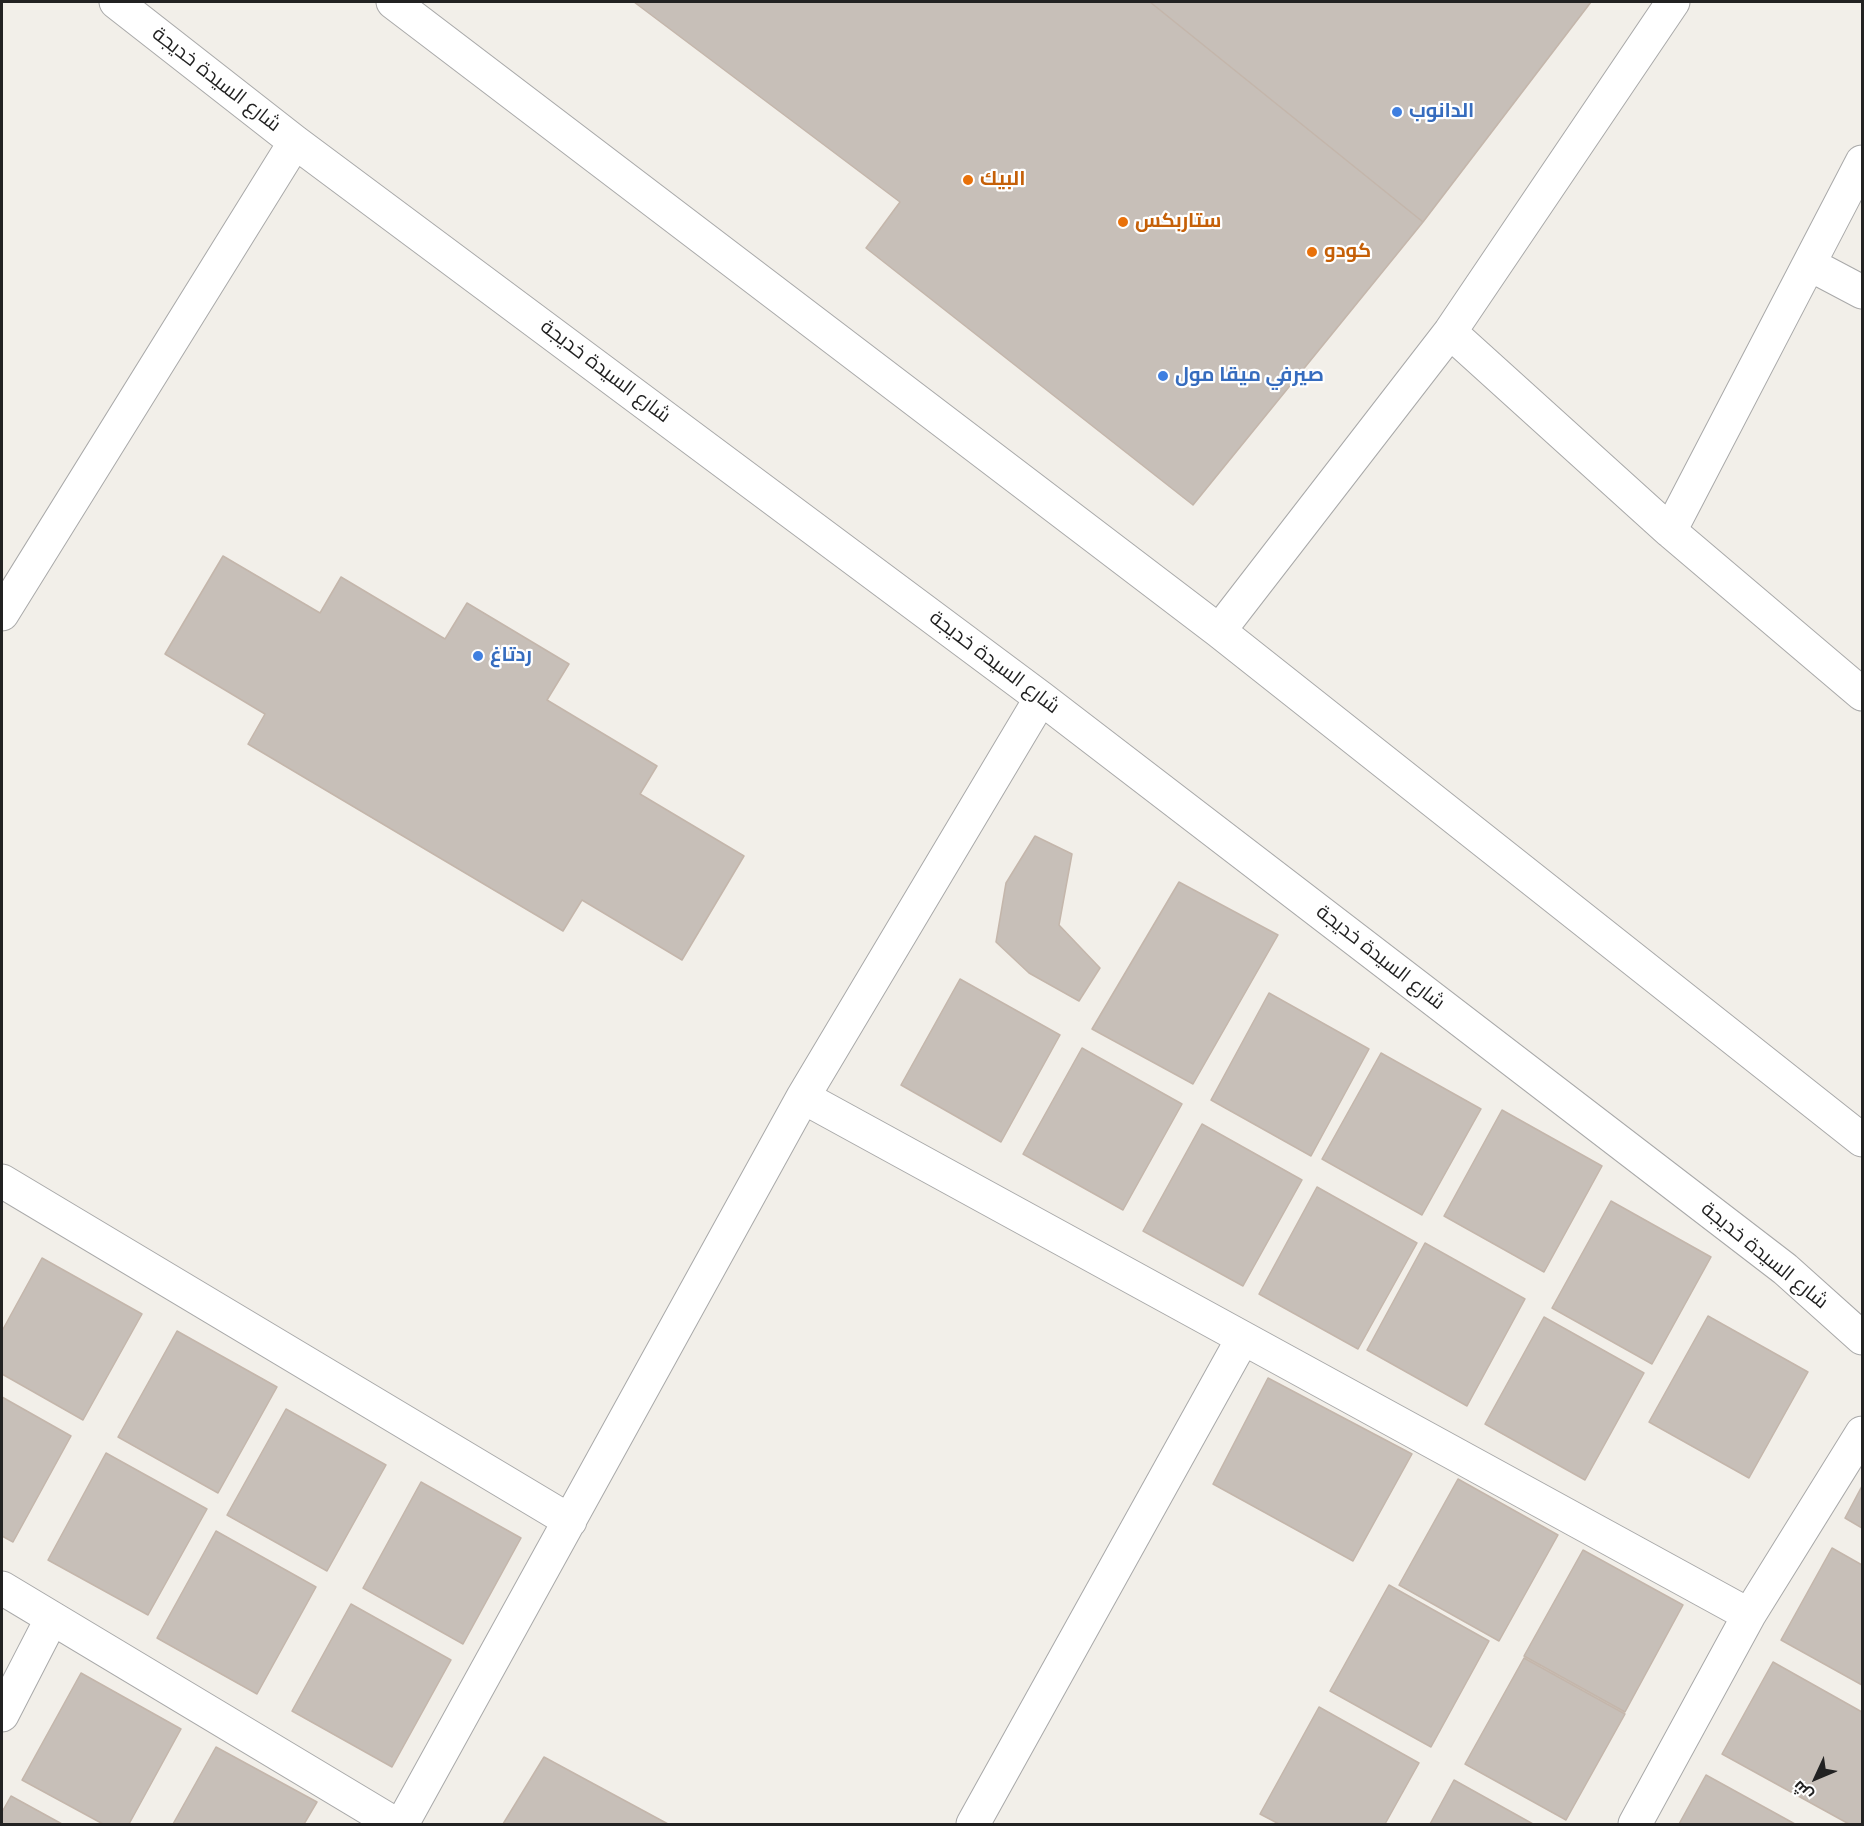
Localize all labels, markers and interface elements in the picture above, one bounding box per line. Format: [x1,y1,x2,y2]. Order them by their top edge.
street label: شارع السيدة خديجة [147,22,285,138]
place label: الدانوب [1409,100,1474,124]
marker: الدانوب [1390,105,1404,119]
place label: البيك [980,168,1025,192]
marker: البيك [961,173,975,187]
place label: ستاربكس [1135,210,1221,234]
marker: ستاربكس [1116,215,1130,229]
place label: كودو [1324,240,1371,264]
marker: كودو [1305,245,1319,259]
street label: شارع السيدة خديجة [535,315,675,429]
place label: صيرفي ميقا مول [1175,364,1324,388]
marker: صيرفي ميقا مول [1156,369,1170,383]
street label: شارع السيدة خديجة [924,606,1064,720]
place label: ردتاغ [490,644,532,668]
marker: ردتاغ [471,649,485,663]
street label: شارع السيدة خديجة [1311,900,1449,1016]
street label: شارع السيدة خديجة [1696,1197,1832,1315]
north arrow [1786,1748,1846,1808]
text: ش [1788,1776,1817,1806]

